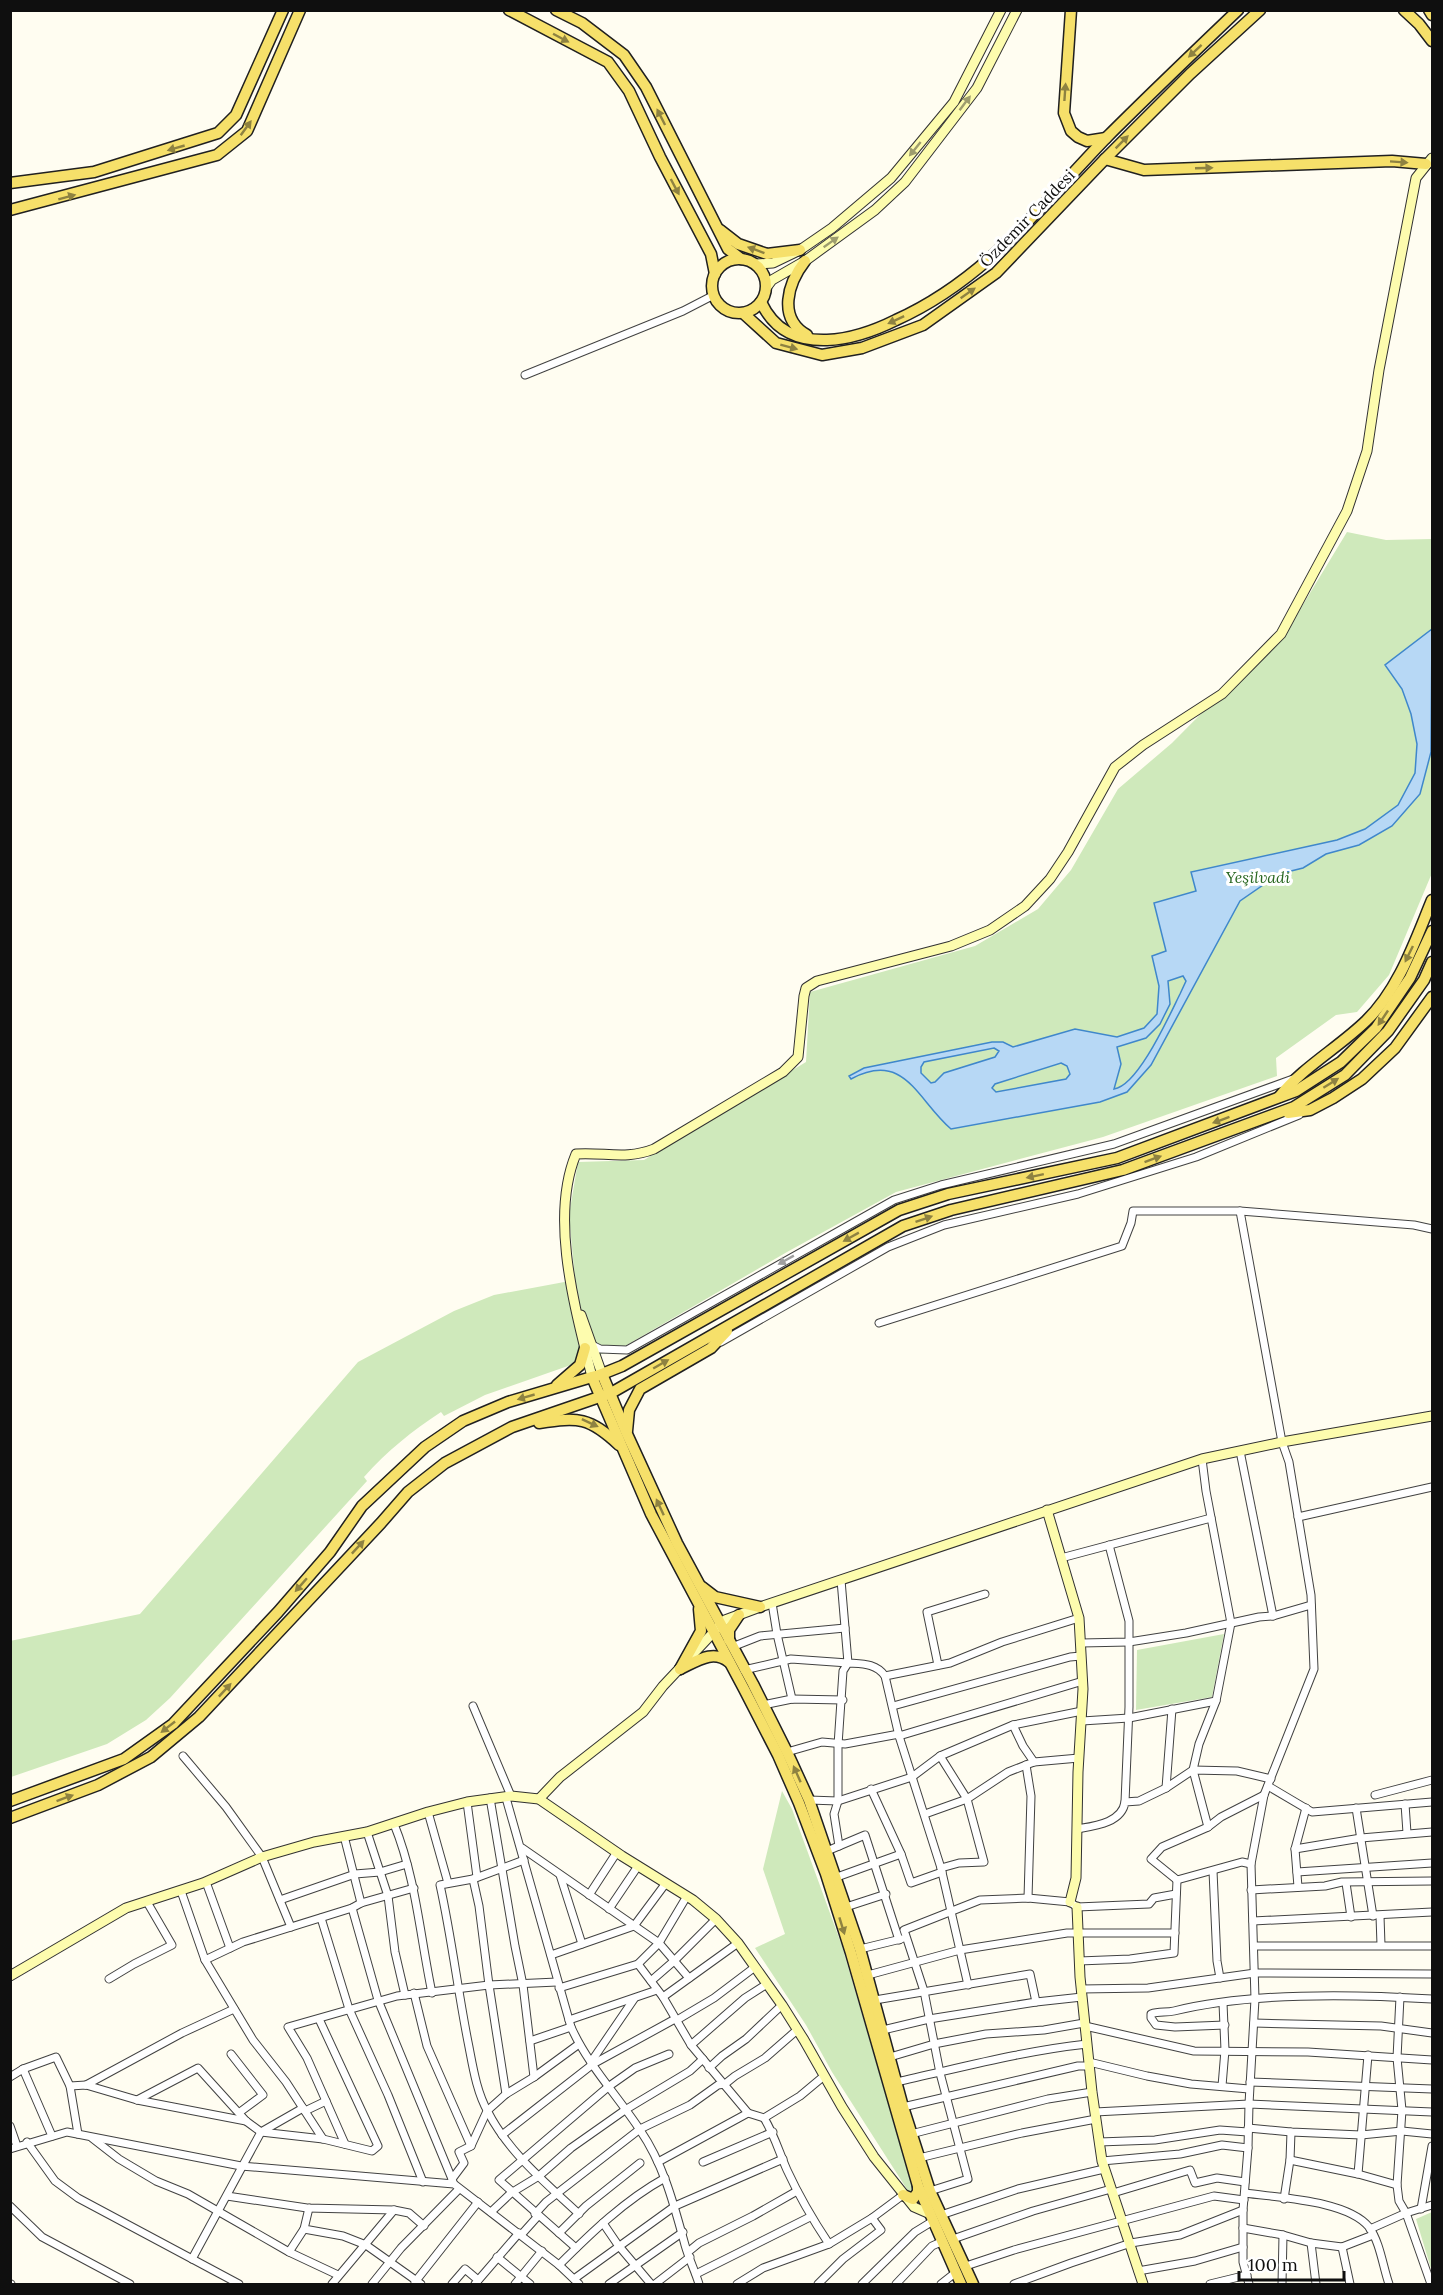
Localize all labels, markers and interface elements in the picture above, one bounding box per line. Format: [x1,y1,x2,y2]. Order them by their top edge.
one-way arrow [553,33,570,43]
one-way arrow [1189,43,1203,57]
one-way arrow [1060,82,1070,101]
one-way arrow [959,95,972,111]
one-way arrow [657,109,666,126]
one-way arrow [240,121,252,137]
one-way arrow [1114,136,1128,150]
one-way arrow [909,141,922,156]
one-way arrow [167,144,185,153]
one-way arrow [1390,158,1409,167]
one-way arrow [1195,163,1214,172]
street label: Özdemir Caddesi [975,165,1079,271]
one-way arrow [670,179,680,196]
one-way arrow [58,191,76,201]
one-way arrow [823,237,839,248]
one-way arrow [747,245,765,255]
one-way arrow [960,287,976,299]
one-way arrow [888,316,905,325]
one-way arrow [780,343,798,352]
park label: Yeşilvadi [1226,867,1290,887]
one-way arrow [1404,945,1413,962]
one-way arrow [1377,1009,1389,1025]
one-way arrow [1323,1078,1340,1089]
one-way arrow [1212,1115,1230,1125]
one-way arrow [1144,1154,1162,1164]
one-way arrow [1025,1171,1044,1181]
one-way arrow [915,1214,933,1223]
one-way arrow [843,1231,859,1242]
one-way arrow [777,1255,794,1265]
one-way arrow [653,1359,670,1369]
one-way arrow [517,1393,535,1402]
one-way arrow [582,1419,599,1428]
one-way arrow [656,1498,665,1515]
one-way arrow [351,1540,365,1555]
one-way arrow [295,1577,308,1592]
one-way arrow [218,1682,232,1697]
one-way arrow [160,1721,176,1734]
one-way arrow [792,1764,802,1782]
one-way arrow [56,1792,74,1802]
one-way arrow [838,1917,847,1935]
scale bar [1239,2244,1344,2282]
text: 100 m [1248,2253,1298,2276]

